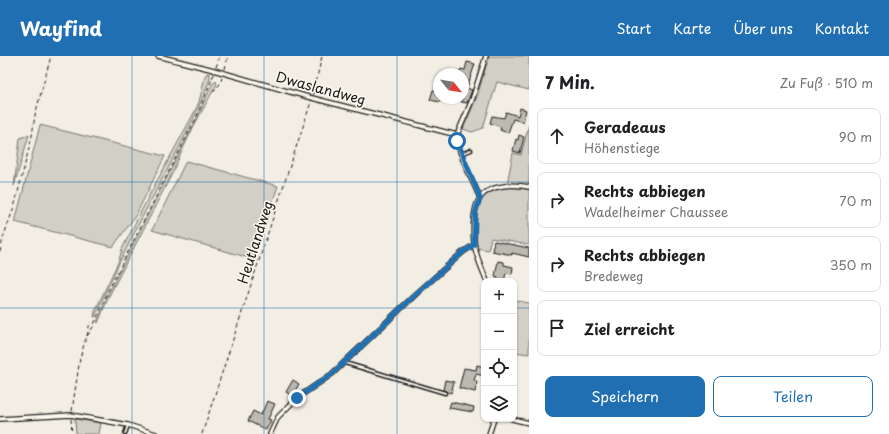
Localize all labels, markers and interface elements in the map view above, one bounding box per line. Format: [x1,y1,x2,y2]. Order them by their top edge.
text: Wayfind [20,14,102,42]
text: Start [616,18,651,39]
text: Karte [673,18,711,39]
text: Über uns [733,18,793,39]
text: Kontakt [815,18,869,39]
street label: Dwaslandweg [274,66,368,110]
north arrow [433,68,469,104]
text: 7 Min. [545,69,595,95]
text: Zu Fuß · 510 m [780,73,873,92]
text: Geradeaus [584,115,666,138]
icon: ahead [546,125,568,147]
text: 90 m [839,127,872,146]
route start [448,132,466,150]
text: Höhenstiege [584,138,660,157]
text: Rechts abbiegen [584,179,705,202]
icon: right [546,189,568,211]
text: 70 m [839,191,872,210]
street label: Heutlandweg [232,198,278,286]
text: Wadelheimer Chaussee [584,202,728,221]
text: Rechts abbiegen [584,243,705,266]
icon: right [546,253,568,275]
text: 350 m [830,255,872,274]
text: Bredeweg [584,266,644,285]
map controls [481,278,517,422]
button: + [481,278,517,314]
button: − [481,314,517,350]
icon: arrive [546,317,568,339]
text: Ziel erreicht [584,317,675,340]
button: locate [481,350,517,386]
button: Speichern [545,376,705,417]
button: Teilen [713,376,873,417]
button: layers [481,386,517,422]
route end [288,389,306,407]

